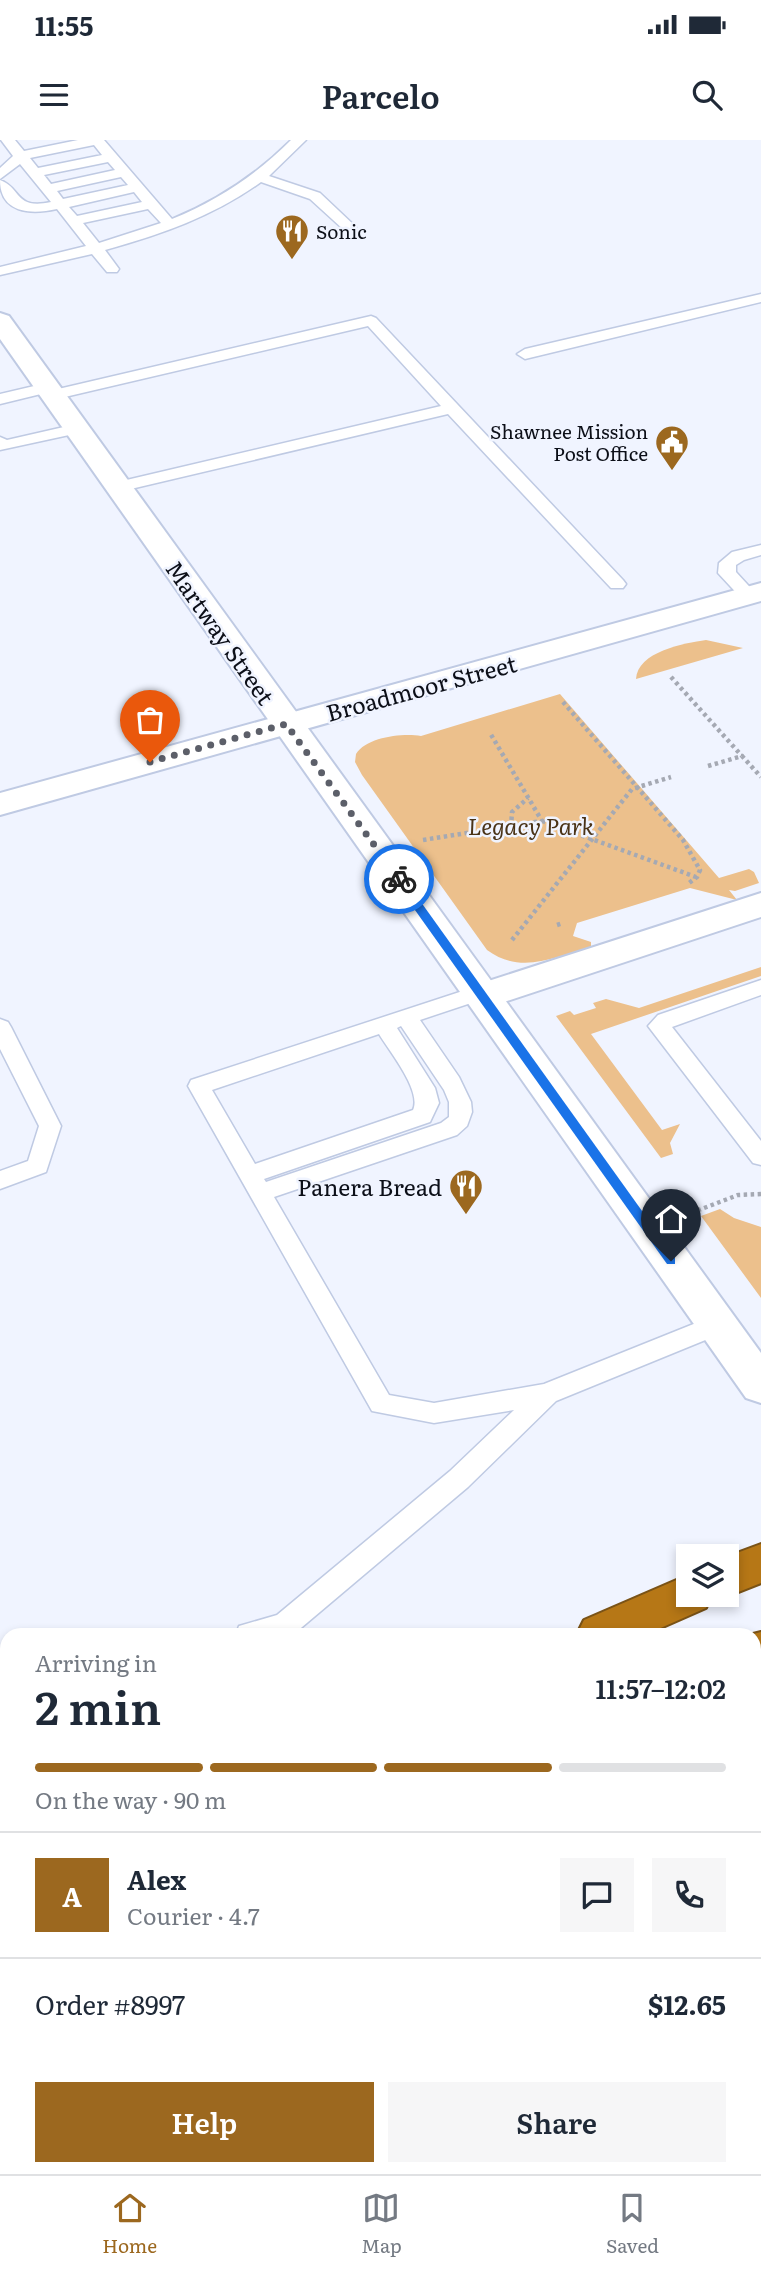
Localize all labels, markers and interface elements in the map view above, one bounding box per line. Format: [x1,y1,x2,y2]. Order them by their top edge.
text: 11:55 [35,5,93,44]
text: Parcelo [321,71,440,119]
icon: menu [35,76,73,114]
icon: search [688,76,726,114]
restaurant icon: Sonic [273,212,311,261]
place label: Sonic [316,217,367,245]
place label: Shawnee Mission Post Office [490,417,648,467]
public building icon: Shawnee Mission Post Office [653,423,691,472]
street label: Martway Street [159,553,284,711]
street label: Broadmoor Street [322,645,521,729]
pin [120,690,180,762]
icon: bag [131,701,169,739]
park label: Legacy Park [468,808,595,842]
courier [364,844,434,914]
icon: bike [380,860,418,898]
restaurant icon: Panera Bread [447,1167,485,1216]
place label: Panera Bread [297,1169,442,1203]
pin [641,1189,701,1261]
icon: home [652,1200,690,1238]
map controls [676,1544,739,1607]
button: layers [676,1544,739,1607]
text: Arriving in [35,1645,157,1679]
text: 11:57–12:02 [596,1668,726,1707]
text: 2 min [35,1671,161,1739]
text: On the way · 90 m [35,1782,226,1816]
button: chat [560,1858,634,1932]
button: phone [652,1858,726,1932]
text: Alex [127,1859,186,1898]
text: A [62,1876,82,1915]
text: Courier · 4.7 [127,1898,260,1932]
text: Order #8997 [35,1984,185,2023]
text: $12.65 [648,1984,726,2023]
button: Help [35,2082,374,2162]
button: Share [388,2082,726,2162]
tab: Home [102,2189,157,2259]
tab: Map [361,2189,402,2259]
tab: Saved [606,2189,659,2259]

